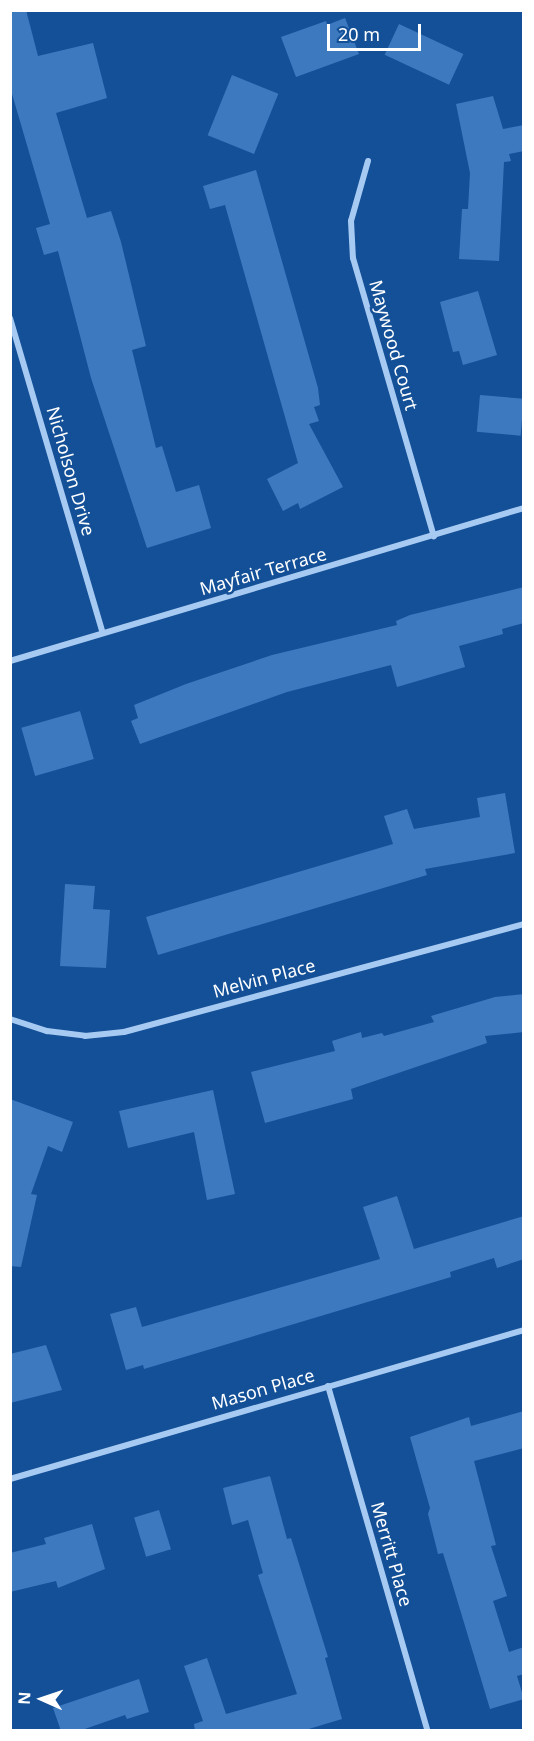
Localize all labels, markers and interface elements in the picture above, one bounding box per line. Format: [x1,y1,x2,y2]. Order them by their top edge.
scale bar [330,12,424,50]
text: 20 m [338,22,380,46]
street label: Maywood Court [365,277,423,413]
street label: Nicholson Drive [42,404,100,538]
street label: Mayfair Terrace [197,543,329,599]
street label: Melvin Place [210,954,318,1002]
street label: Mason Place [209,1364,317,1414]
street label: Merritt Place [367,1499,417,1609]
north arrow [12,1669,72,1729]
text: N [13,1691,35,1705]

